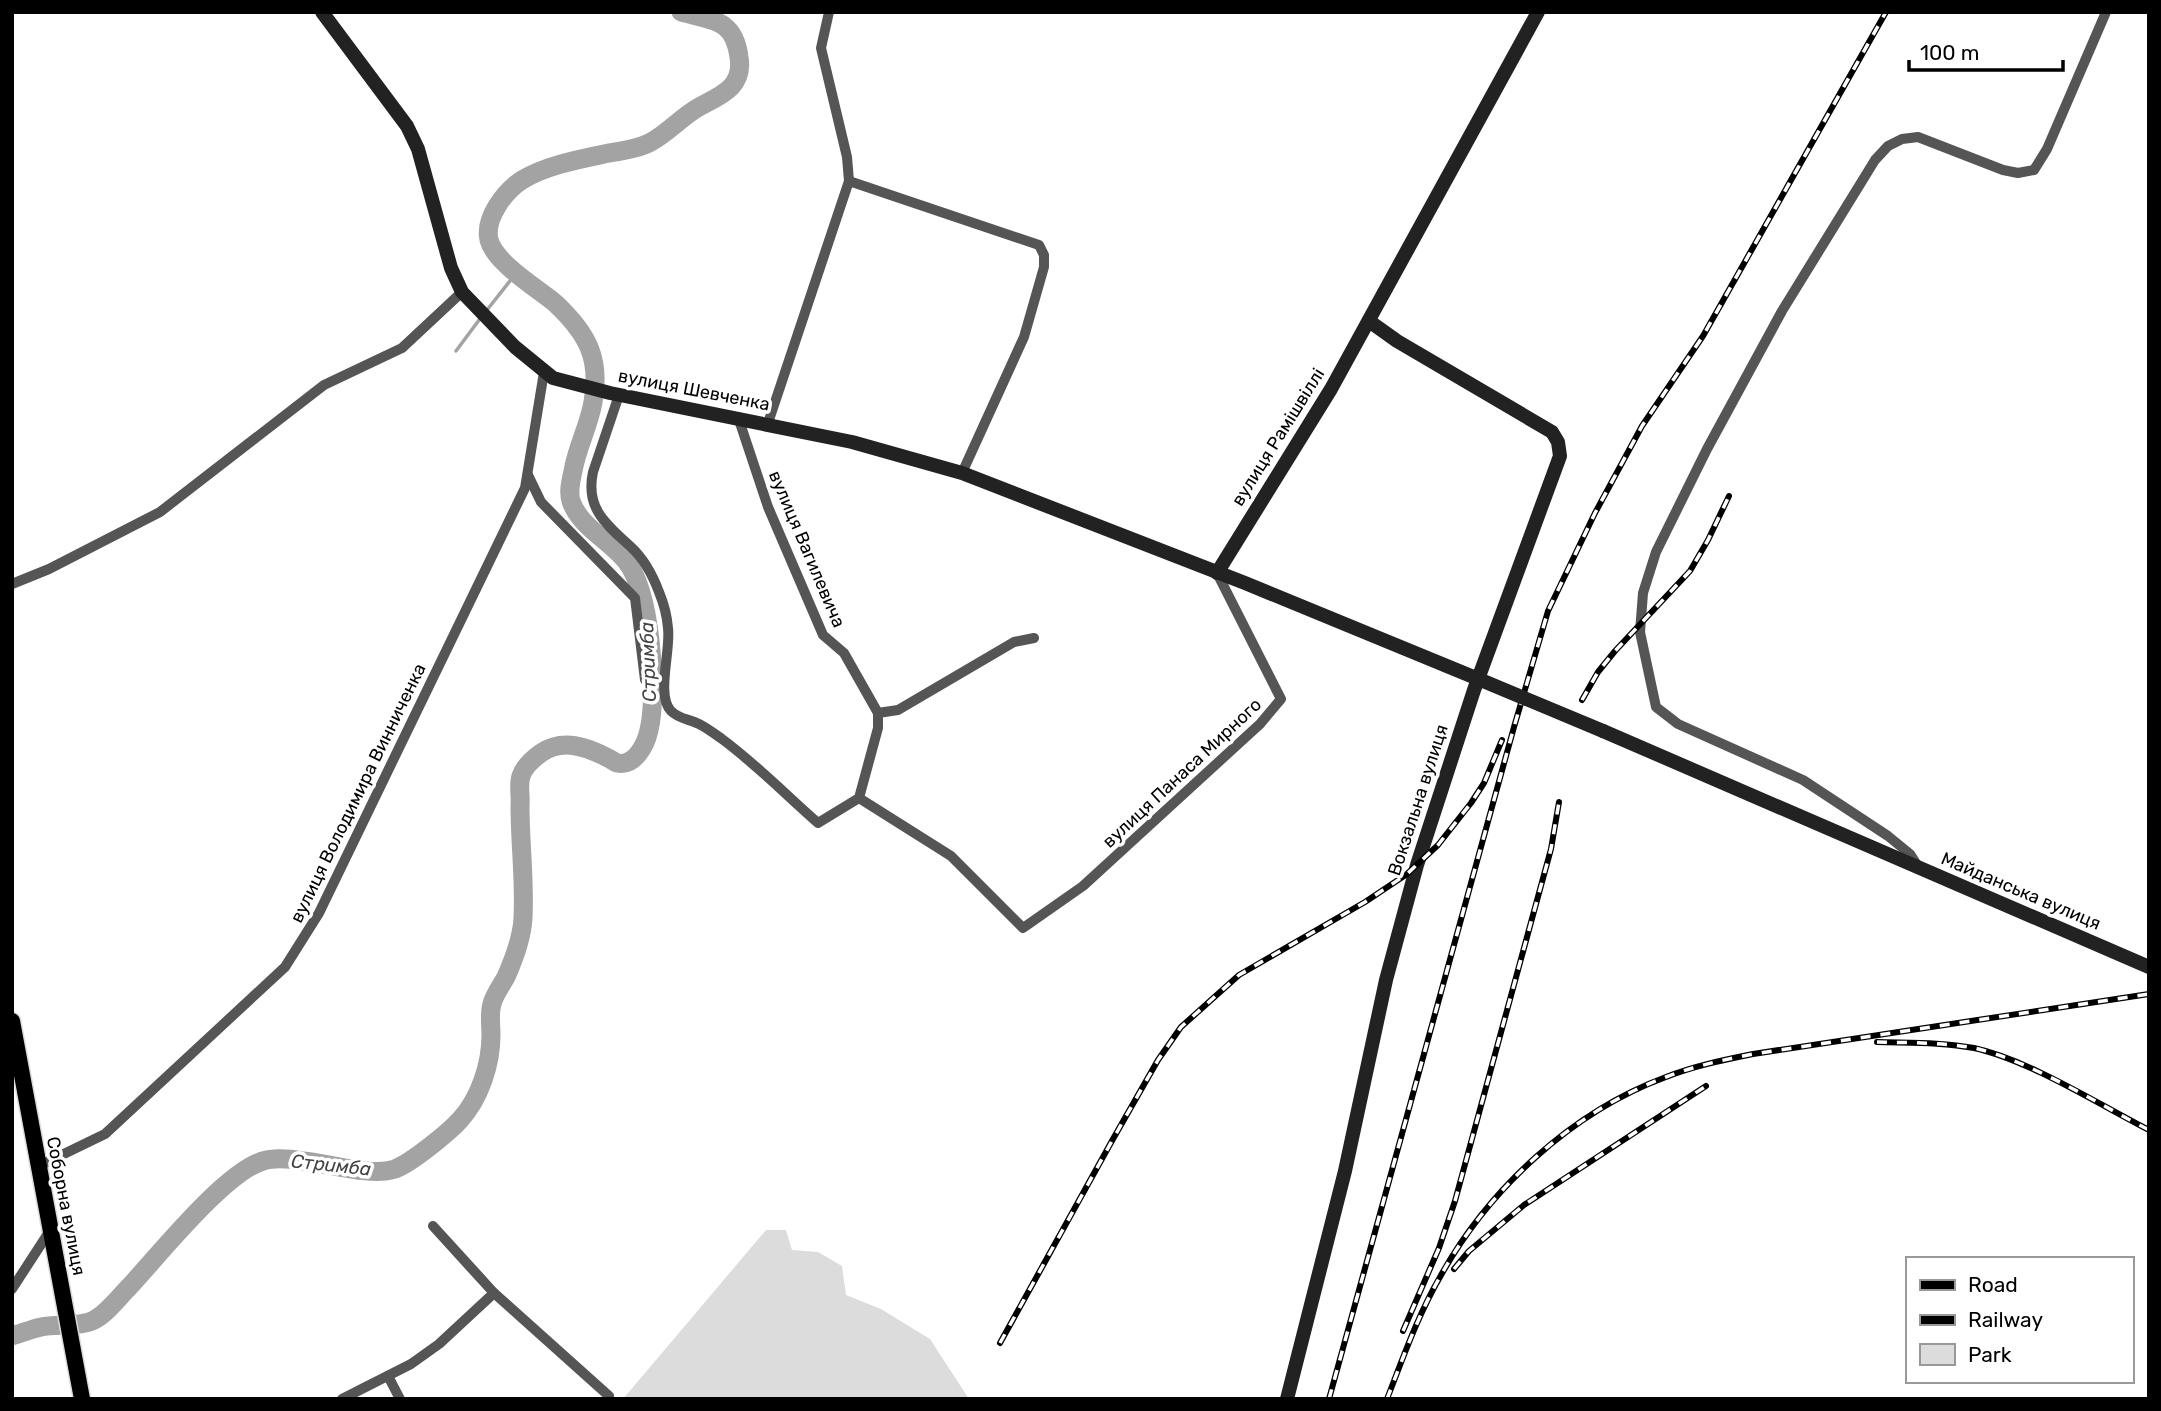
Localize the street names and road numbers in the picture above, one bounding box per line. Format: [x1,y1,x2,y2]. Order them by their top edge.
street label: вулиця Шевченка [616,364,772,416]
street label: вулиця Рамішвіллі [1227,364,1329,510]
street label: вулиця Вагилевича [764,467,850,631]
street label: вулиця Володимира Винниченка [286,660,430,926]
street label: вулиця Панаса Мирного [1098,694,1266,852]
street label: Вокзальна вулиця [1383,722,1453,878]
street label: Майданська вулиця [1938,847,2104,935]
street label: Соборна вулиця [42,1135,90,1277]

